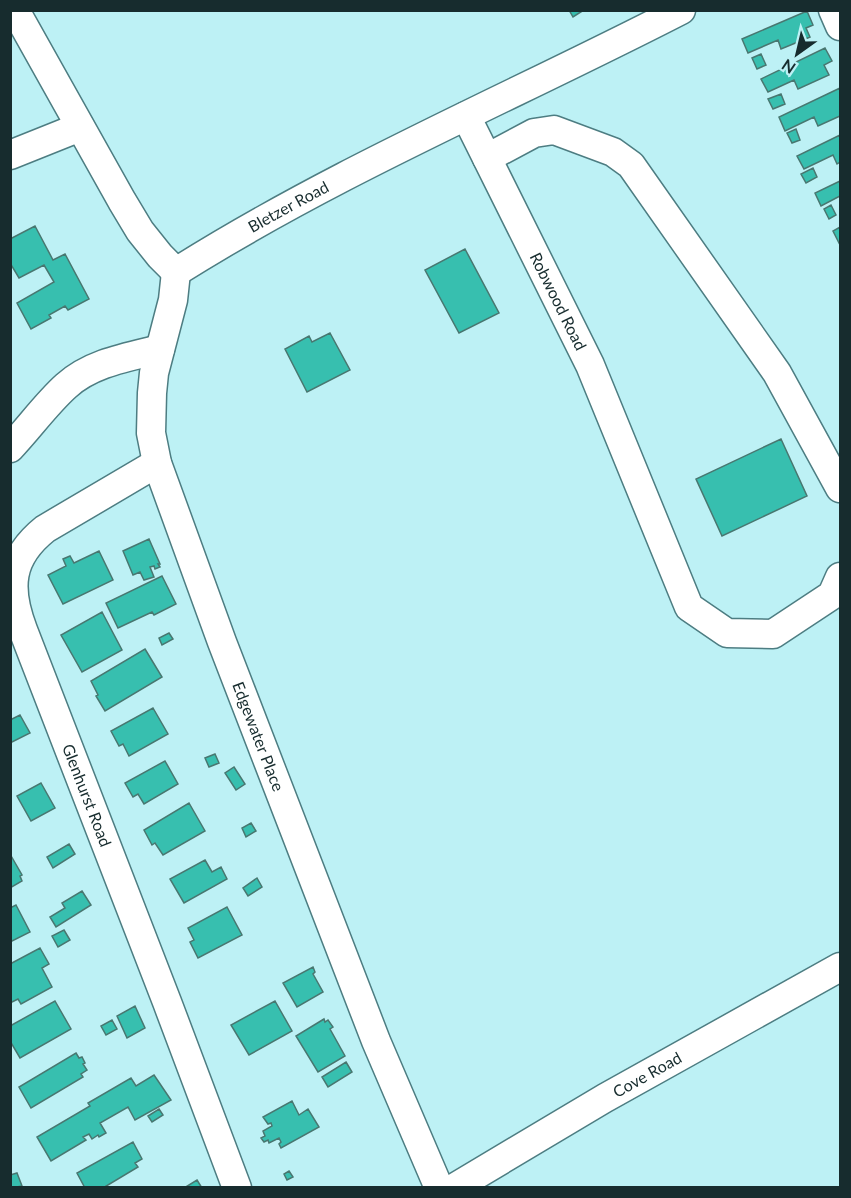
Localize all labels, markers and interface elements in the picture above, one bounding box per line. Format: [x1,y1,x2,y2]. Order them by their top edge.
north arrow [767,24,827,84]
text: N [778,56,799,78]
street label: Bletzer Road [244,177,332,236]
street label: Robwood Road [526,249,591,353]
street label: Edgewater Place [229,679,289,794]
street label: Glenhurst Road [59,741,116,849]
street label: Cove Road [609,1047,684,1101]

